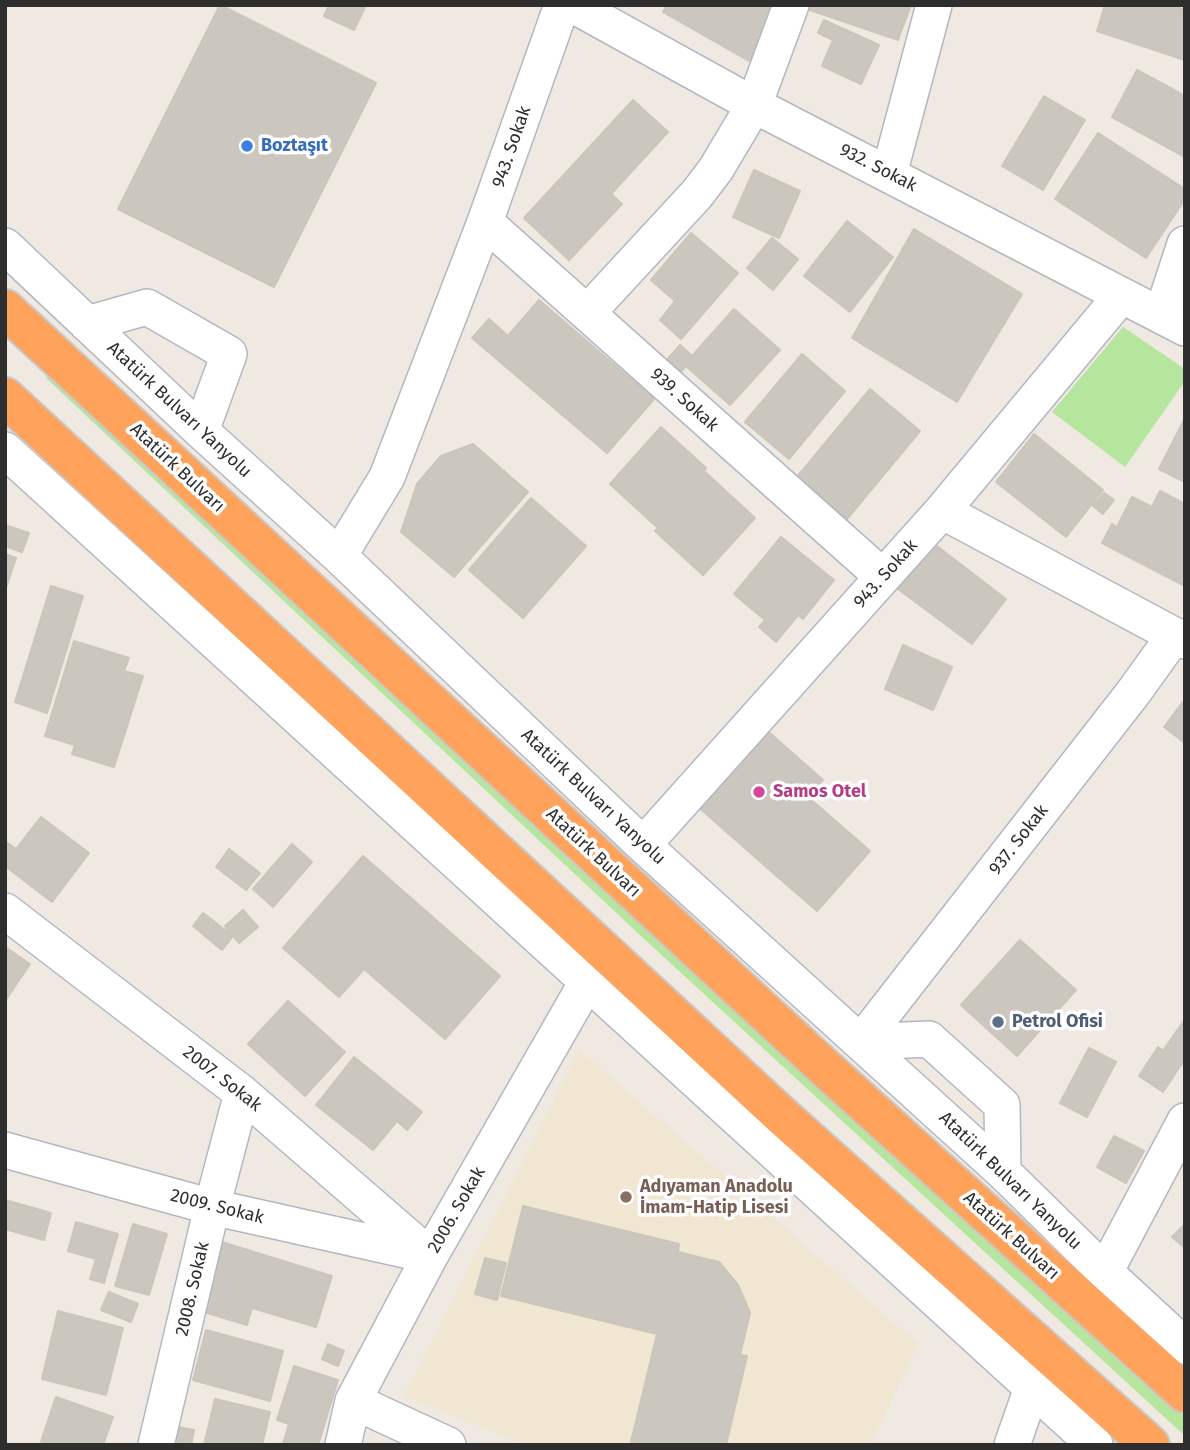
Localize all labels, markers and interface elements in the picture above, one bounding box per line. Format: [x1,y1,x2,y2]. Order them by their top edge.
street label: 943. Sokak [488,103,536,191]
place label: Boztaşıt [261,135,328,157]
marker: Boztaşıt [239,138,255,154]
street label: 932. Sokak [836,139,920,197]
street label: Atatürk Bulvarı Yanyolu [102,337,256,483]
street label: 939. Sokak [645,364,723,436]
street label: Atatürk Bulvarı [125,419,229,517]
street label: 943. Sokak [850,535,922,613]
street label: Atatürk Bulvarı Yanyolu [516,724,670,870]
place label: Samos Otel [773,781,866,803]
marker: Samos Otel [751,784,767,800]
street label: 937. Sokak [985,801,1053,879]
street label: Atatürk Bulvarı [541,804,645,902]
place label: Petrol Ofisi [1012,1011,1103,1033]
marker: Petrol Ofisi [990,1014,1006,1030]
street label: 2007. Sokak [178,1042,266,1116]
street label: Atatürk Bulvarı Yanyolu [934,1107,1086,1255]
street label: 2006. Sokak [424,1163,490,1257]
place label: Adıyaman Anadolu İmam-Hatip Lisesi [640,1176,793,1218]
street label: 2009. Sokak [168,1185,266,1229]
street label: Atatürk Bulvarı [959,1187,1063,1285]
marker: Adıyaman Anadolu İmam-Hatip Lisesi [618,1189,634,1205]
street label: 2008. Sokak [172,1240,214,1338]

